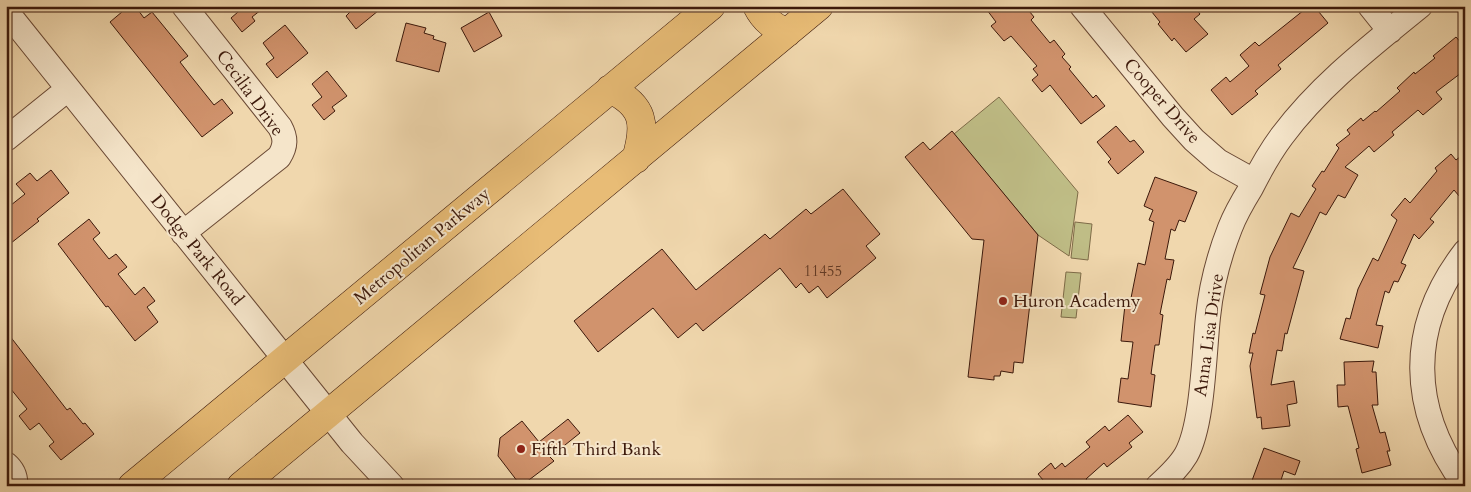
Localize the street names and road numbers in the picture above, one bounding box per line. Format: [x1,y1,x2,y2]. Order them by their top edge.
street label: Cecilia Drive [210,45,290,141]
street label: Cooper Drive [1118,53,1206,149]
street label: Metropolitan Parkway [348,181,496,311]
street label: Dodge Park Road [144,189,250,311]
street label: Anna Lisa Drive [1188,272,1230,398]

